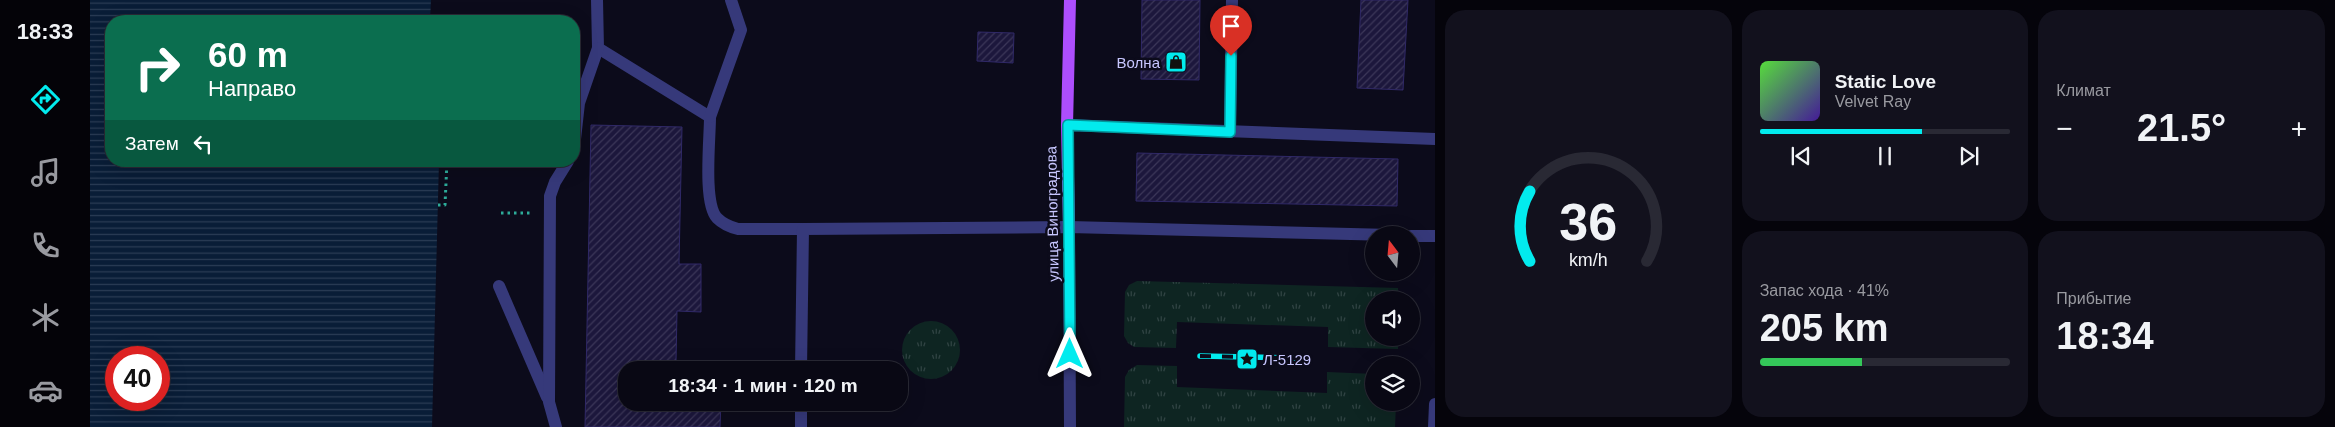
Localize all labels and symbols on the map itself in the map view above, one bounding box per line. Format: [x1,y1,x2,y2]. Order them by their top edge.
pin [1210,5,1252,56]
shop icon: Волна [1164,50,1188,74]
place label: Волна [1117,54,1161,71]
street label: улица Виноградова [1042,145,1062,282]
north arrow [1365,226,1420,281]
position arrow [1043,327,1095,379]
speed limit sign: 40 [105,346,170,411]
place icon: Л-5129 [1235,347,1259,371]
place label: Л-5129 [1263,351,1311,368]

